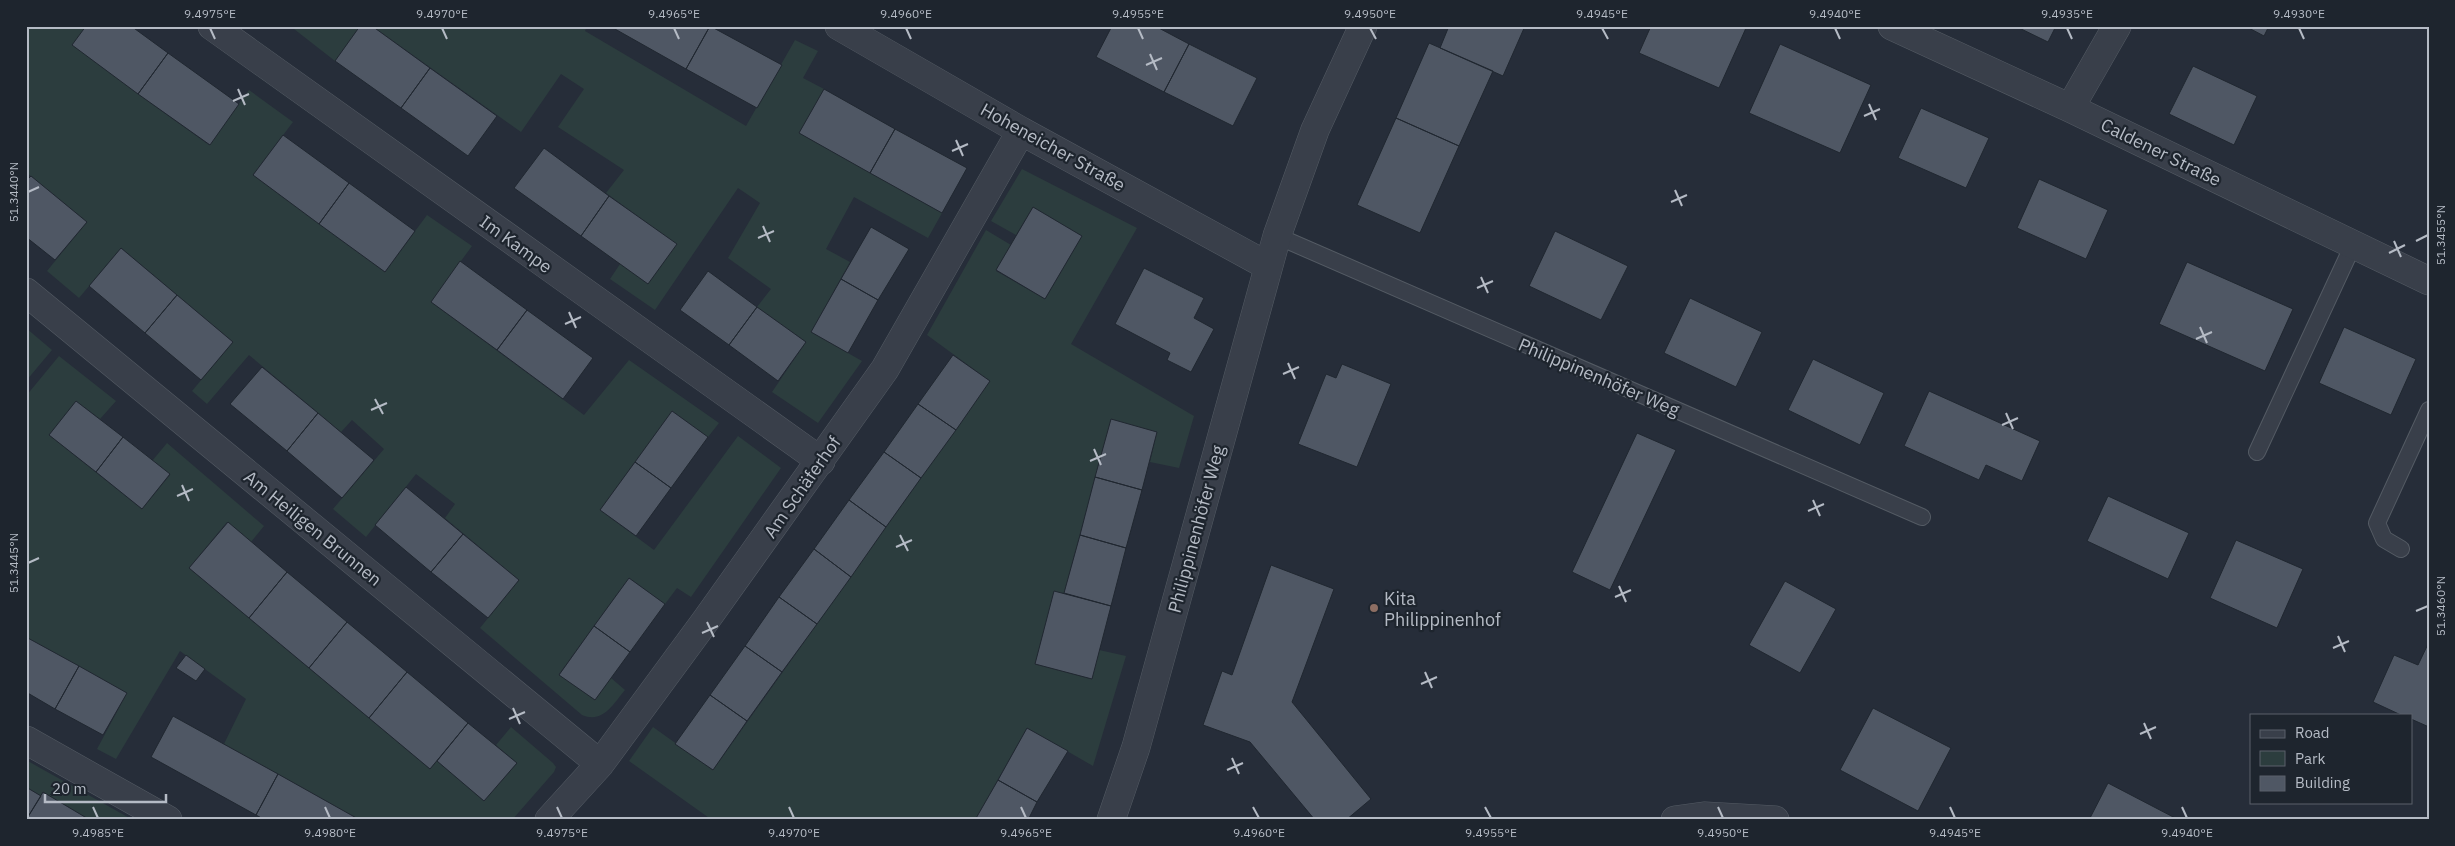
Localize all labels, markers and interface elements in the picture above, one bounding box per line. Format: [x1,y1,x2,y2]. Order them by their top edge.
text: 9.4975°E [184,6,236,21]
text: 9.4970°E [416,6,468,21]
text: 9.4965°E [648,6,700,21]
text: 9.4960°E [880,6,932,21]
text: 9.4955°E [1112,6,1164,21]
text: 9.4950°E [1344,6,1396,21]
text: 9.4945°E [1576,6,1628,21]
text: 9.4940°E [1809,6,1861,21]
text: 9.4935°E [2041,6,2093,21]
text: 9.4930°E [2273,6,2325,21]
street label: Hoheneicher Straße [977,98,1129,196]
street label: Caldener Straße [2097,113,2225,191]
text: 51.3440°N [6,162,21,222]
text: 51.3455°N [2433,205,2448,265]
street label: Im Kampe [475,210,557,278]
street label: Philippinenhöfer Weg [1515,333,1683,421]
street label: Am Schäferhof [758,431,846,542]
street label: Philippinenhöfer Weg [1163,442,1230,615]
street label: Am Heiligen Brunnen [239,465,387,591]
text: 51.3445°N [6,533,21,593]
text: 51.3460°N [2433,576,2448,636]
place label: Kita Philippinenhof [1384,587,1501,631]
marker: Kita Philippinenhof [1368,602,1380,614]
legend [2250,714,2412,804]
text: Road [2295,723,2330,742]
text: Park [2295,749,2325,768]
scale bar [45,771,166,803]
text: Building [2295,773,2350,792]
text: 20 m [52,779,87,798]
text: 9.4985°E [72,825,124,840]
text: 9.4980°E [304,825,356,840]
text: 9.4975°E [536,825,588,840]
text: 9.4970°E [768,825,820,840]
text: 9.4965°E [1000,825,1052,840]
text: 9.4960°E [1233,825,1285,840]
text: 9.4955°E [1465,825,1517,840]
text: 9.4950°E [1697,825,1749,840]
text: 9.4945°E [1929,825,1981,840]
text: 9.4940°E [2161,825,2213,840]

